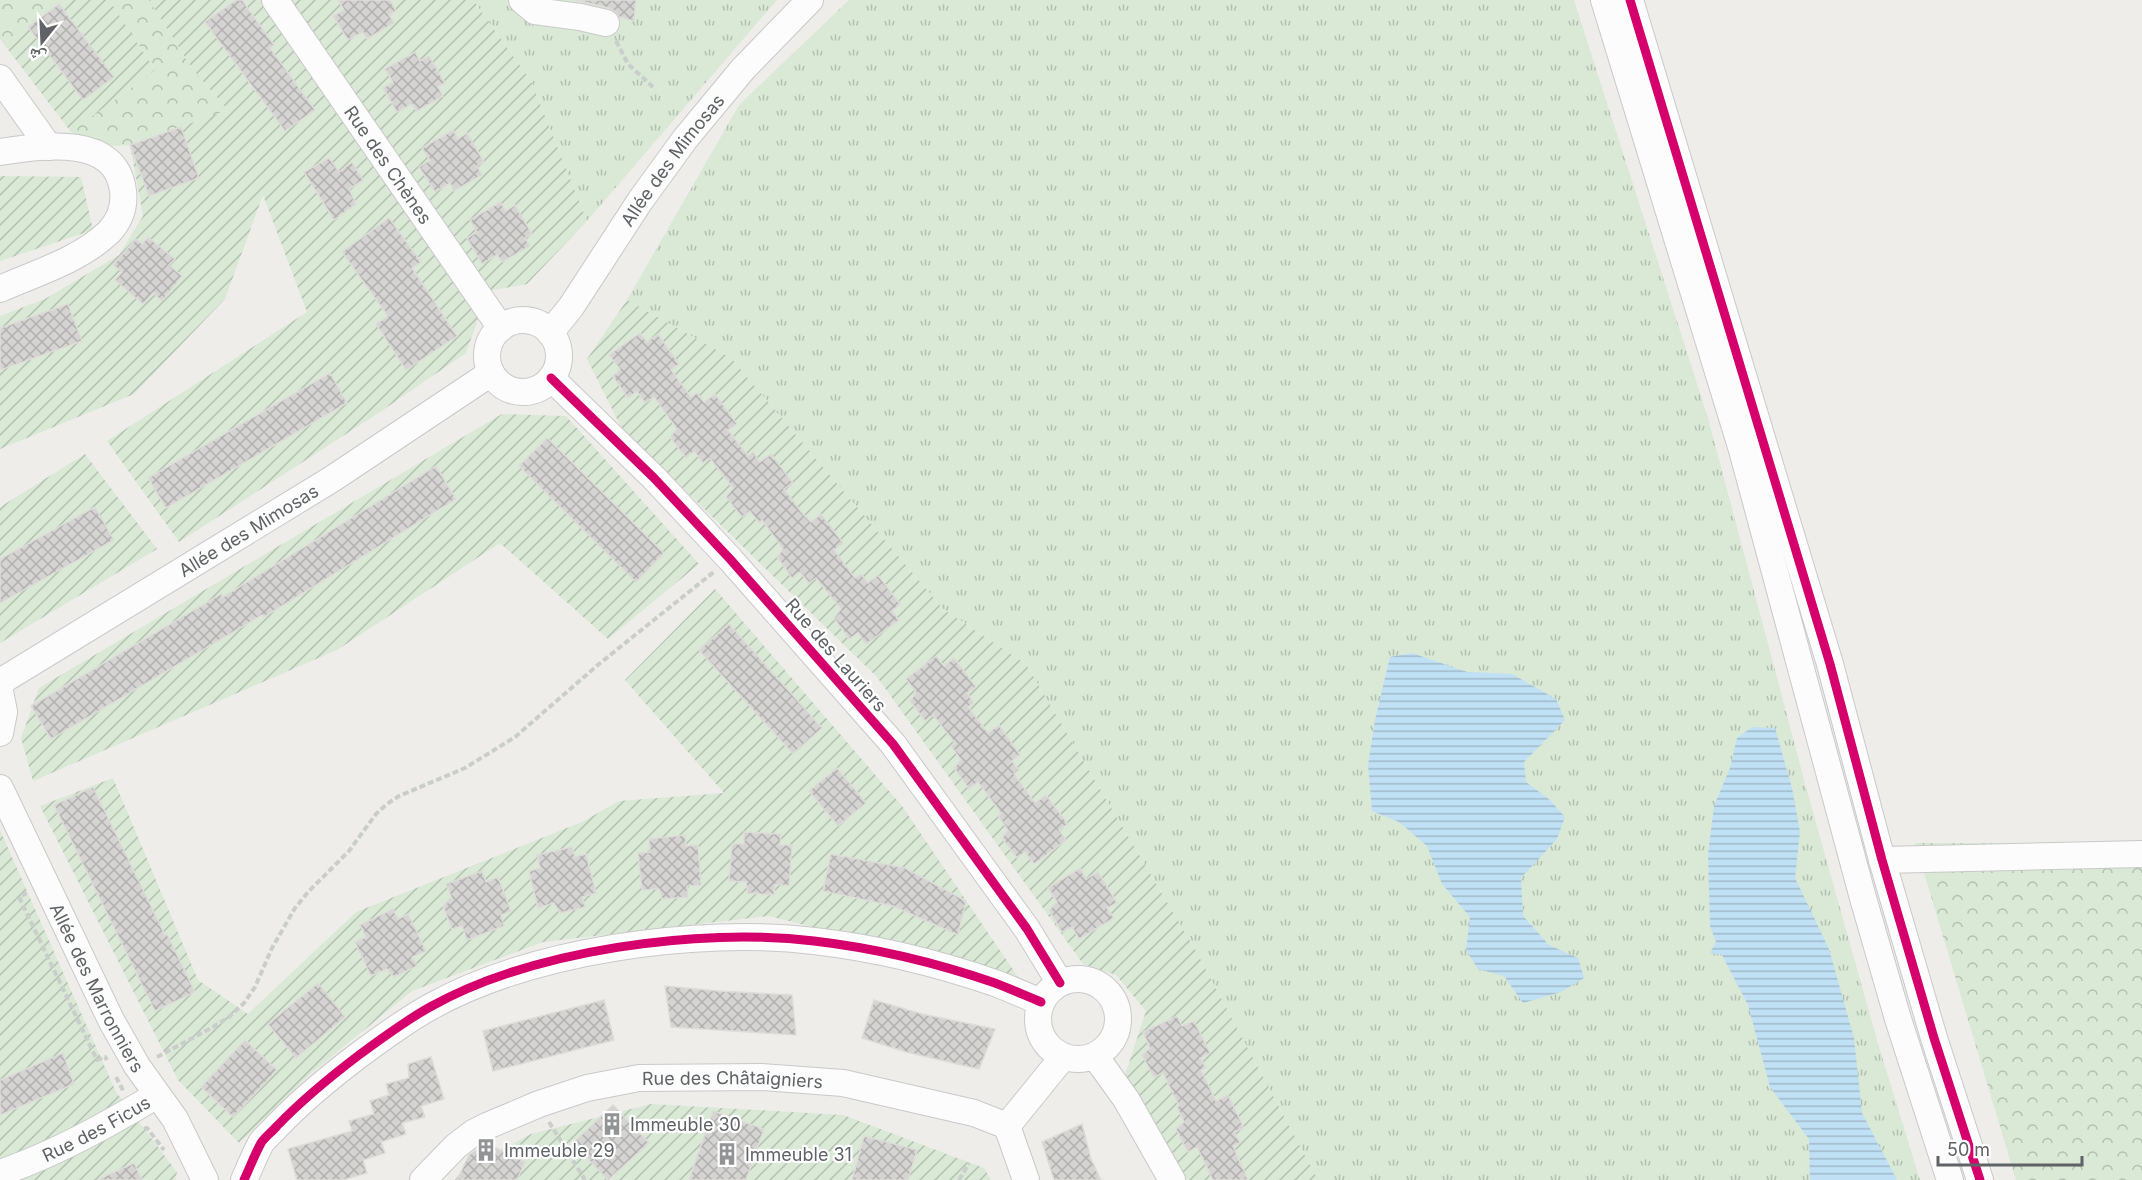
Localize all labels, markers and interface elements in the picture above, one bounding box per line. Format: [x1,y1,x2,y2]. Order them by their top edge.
north arrow [12,12,72,72]
text: ش [26,44,49,68]
street label: Allée des Mimosas [616,90,728,230]
street label: Rue des Chènes [340,102,437,228]
street label: Allée des Mimosas [175,480,322,581]
street label: Rue des Lauriers [781,594,891,716]
street label: Allée des Marronniers [46,900,149,1076]
street label: Rue des Châtaigniers [642,1066,824,1092]
street label: Rue des Ficus [39,1091,154,1166]
building icon: Immeuble 30 [599,1111,625,1137]
place label: Immeuble 30 [630,1114,741,1135]
scale bar [1938,1129,2082,1167]
building icon: Immeuble 29 [473,1137,499,1163]
text: 50 m [1947,1139,1990,1160]
place label: Immeuble 29 [504,1140,615,1161]
building icon: Immeuble 31 [714,1141,740,1167]
place label: Immeuble 31 [745,1144,852,1165]

